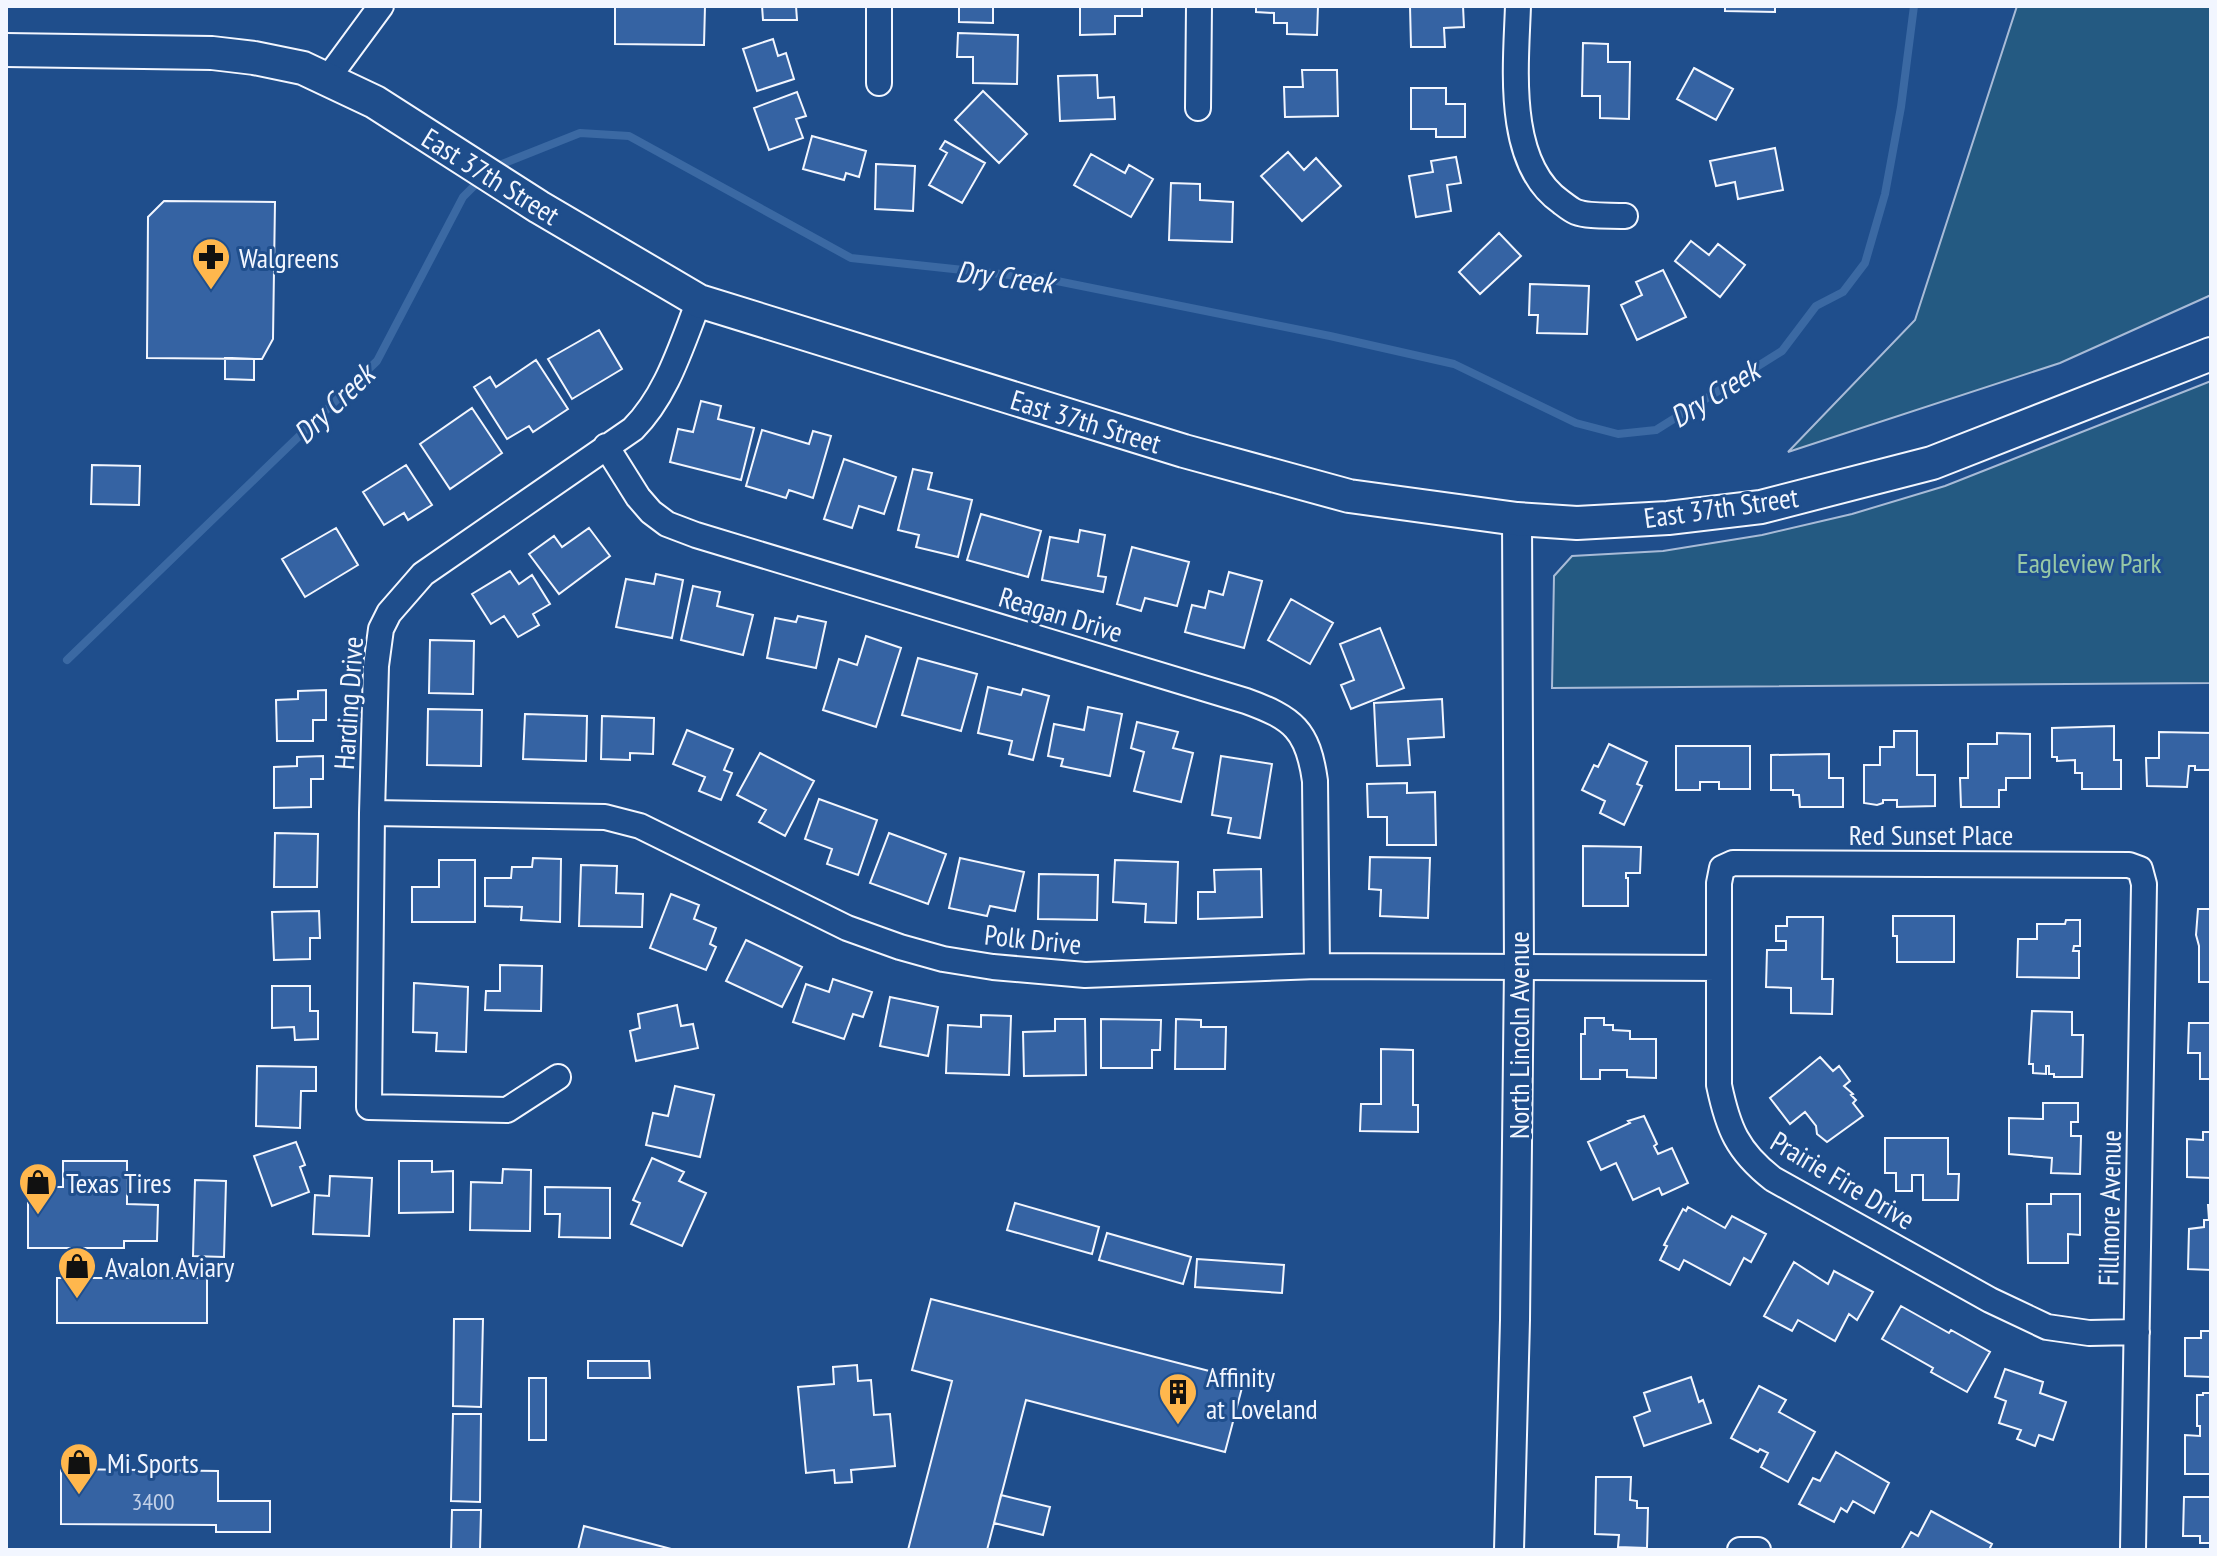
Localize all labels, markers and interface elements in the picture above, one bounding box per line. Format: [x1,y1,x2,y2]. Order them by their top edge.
street label: East 37th Street [415,119,567,233]
pharmacy icon: Walgreens [190,236,232,291]
place label: Walgreens [239,239,339,276]
water label: Dry Creek [954,251,1060,302]
water label: Dry Creek [1662,349,1769,436]
water label: Dry Creek [284,352,384,451]
street label: East 37th Street [1006,381,1166,461]
street label: East 37th Street [1642,478,1801,536]
park label: Eagleview Park [2017,544,2162,581]
street label: Reagan Drive [995,578,1127,650]
street label: Harding Drive [325,635,371,771]
street label: Red Sunset Place [1849,816,2013,853]
street label: Polk Drive [983,916,1083,962]
street label: North Lincoln Avenue [1500,931,1537,1139]
street label: Prairie Fire Drive [1764,1122,1922,1238]
street label: Fillmore Avenue [2089,1130,2129,1286]
shop icon: Texas Tires [17,1161,59,1216]
place label: Texas Tires [66,1164,171,1201]
shop icon: Avalon Aviary [56,1245,98,1300]
place label: Avalon Aviary [105,1248,235,1285]
place label: Affinity at Loveland [1206,1358,1318,1427]
building icon: Affinity at Loveland [1157,1371,1199,1426]
shop icon: Mi Sports [58,1441,100,1496]
place label: Mi Sports [107,1444,199,1481]
house number: 3400 [131,1486,175,1517]

